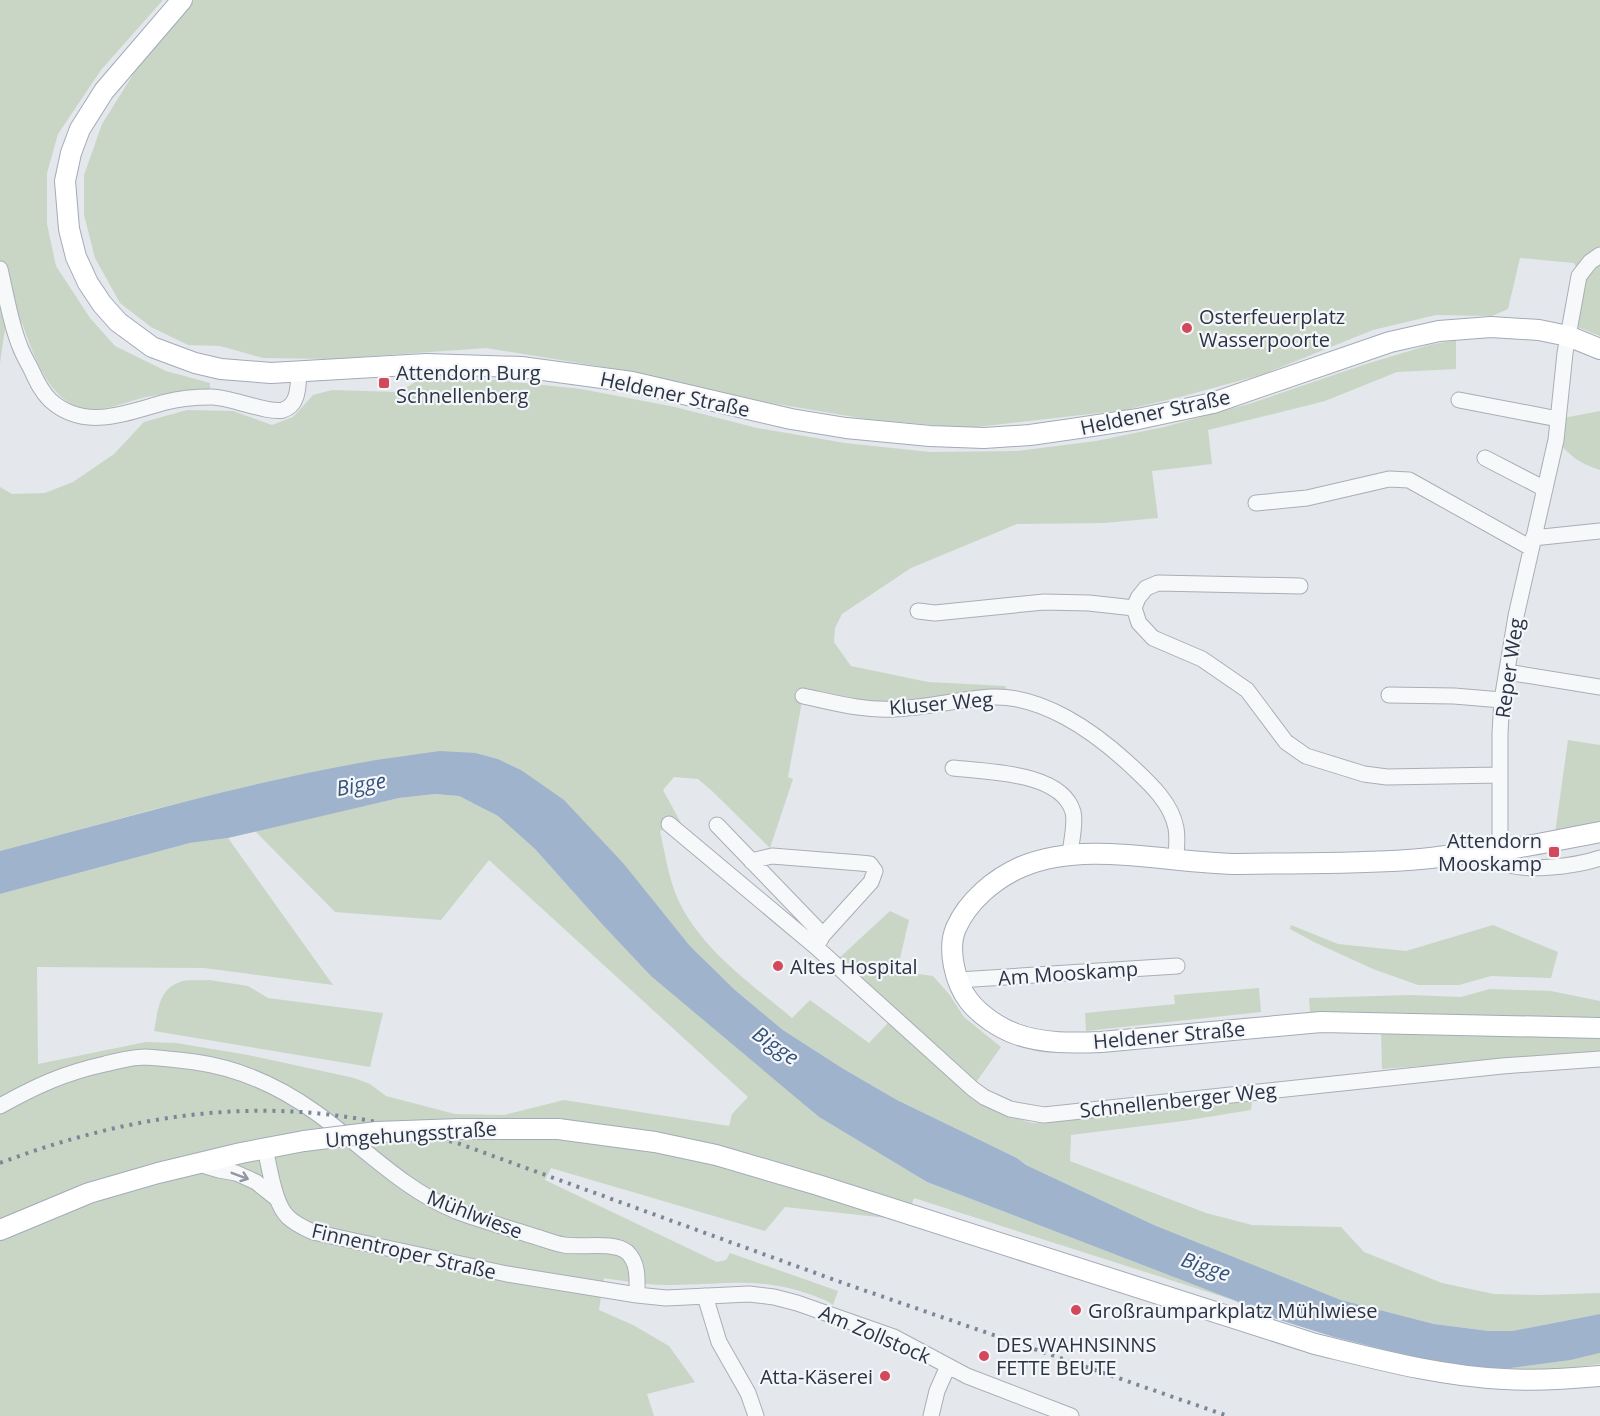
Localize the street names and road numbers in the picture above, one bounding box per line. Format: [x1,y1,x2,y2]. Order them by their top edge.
street label: Heldener Straße [598,365,752,423]
street label: Heldener Straße [1078,383,1232,441]
street label: Reper Weg [1489,616,1529,720]
street label: Kluser Weg [888,685,994,721]
street label: Am Mooskamp [997,955,1139,991]
street label: Heldener Straße [1092,1015,1246,1055]
street label: Schnellenberger Weg [1078,1076,1278,1124]
street label: Umgehungsstraße [324,1115,498,1153]
street label: Mühlwiese [423,1183,527,1245]
street label: Finnentroper Straße [309,1217,499,1285]
street label: Am Zollstock [815,1298,935,1370]

